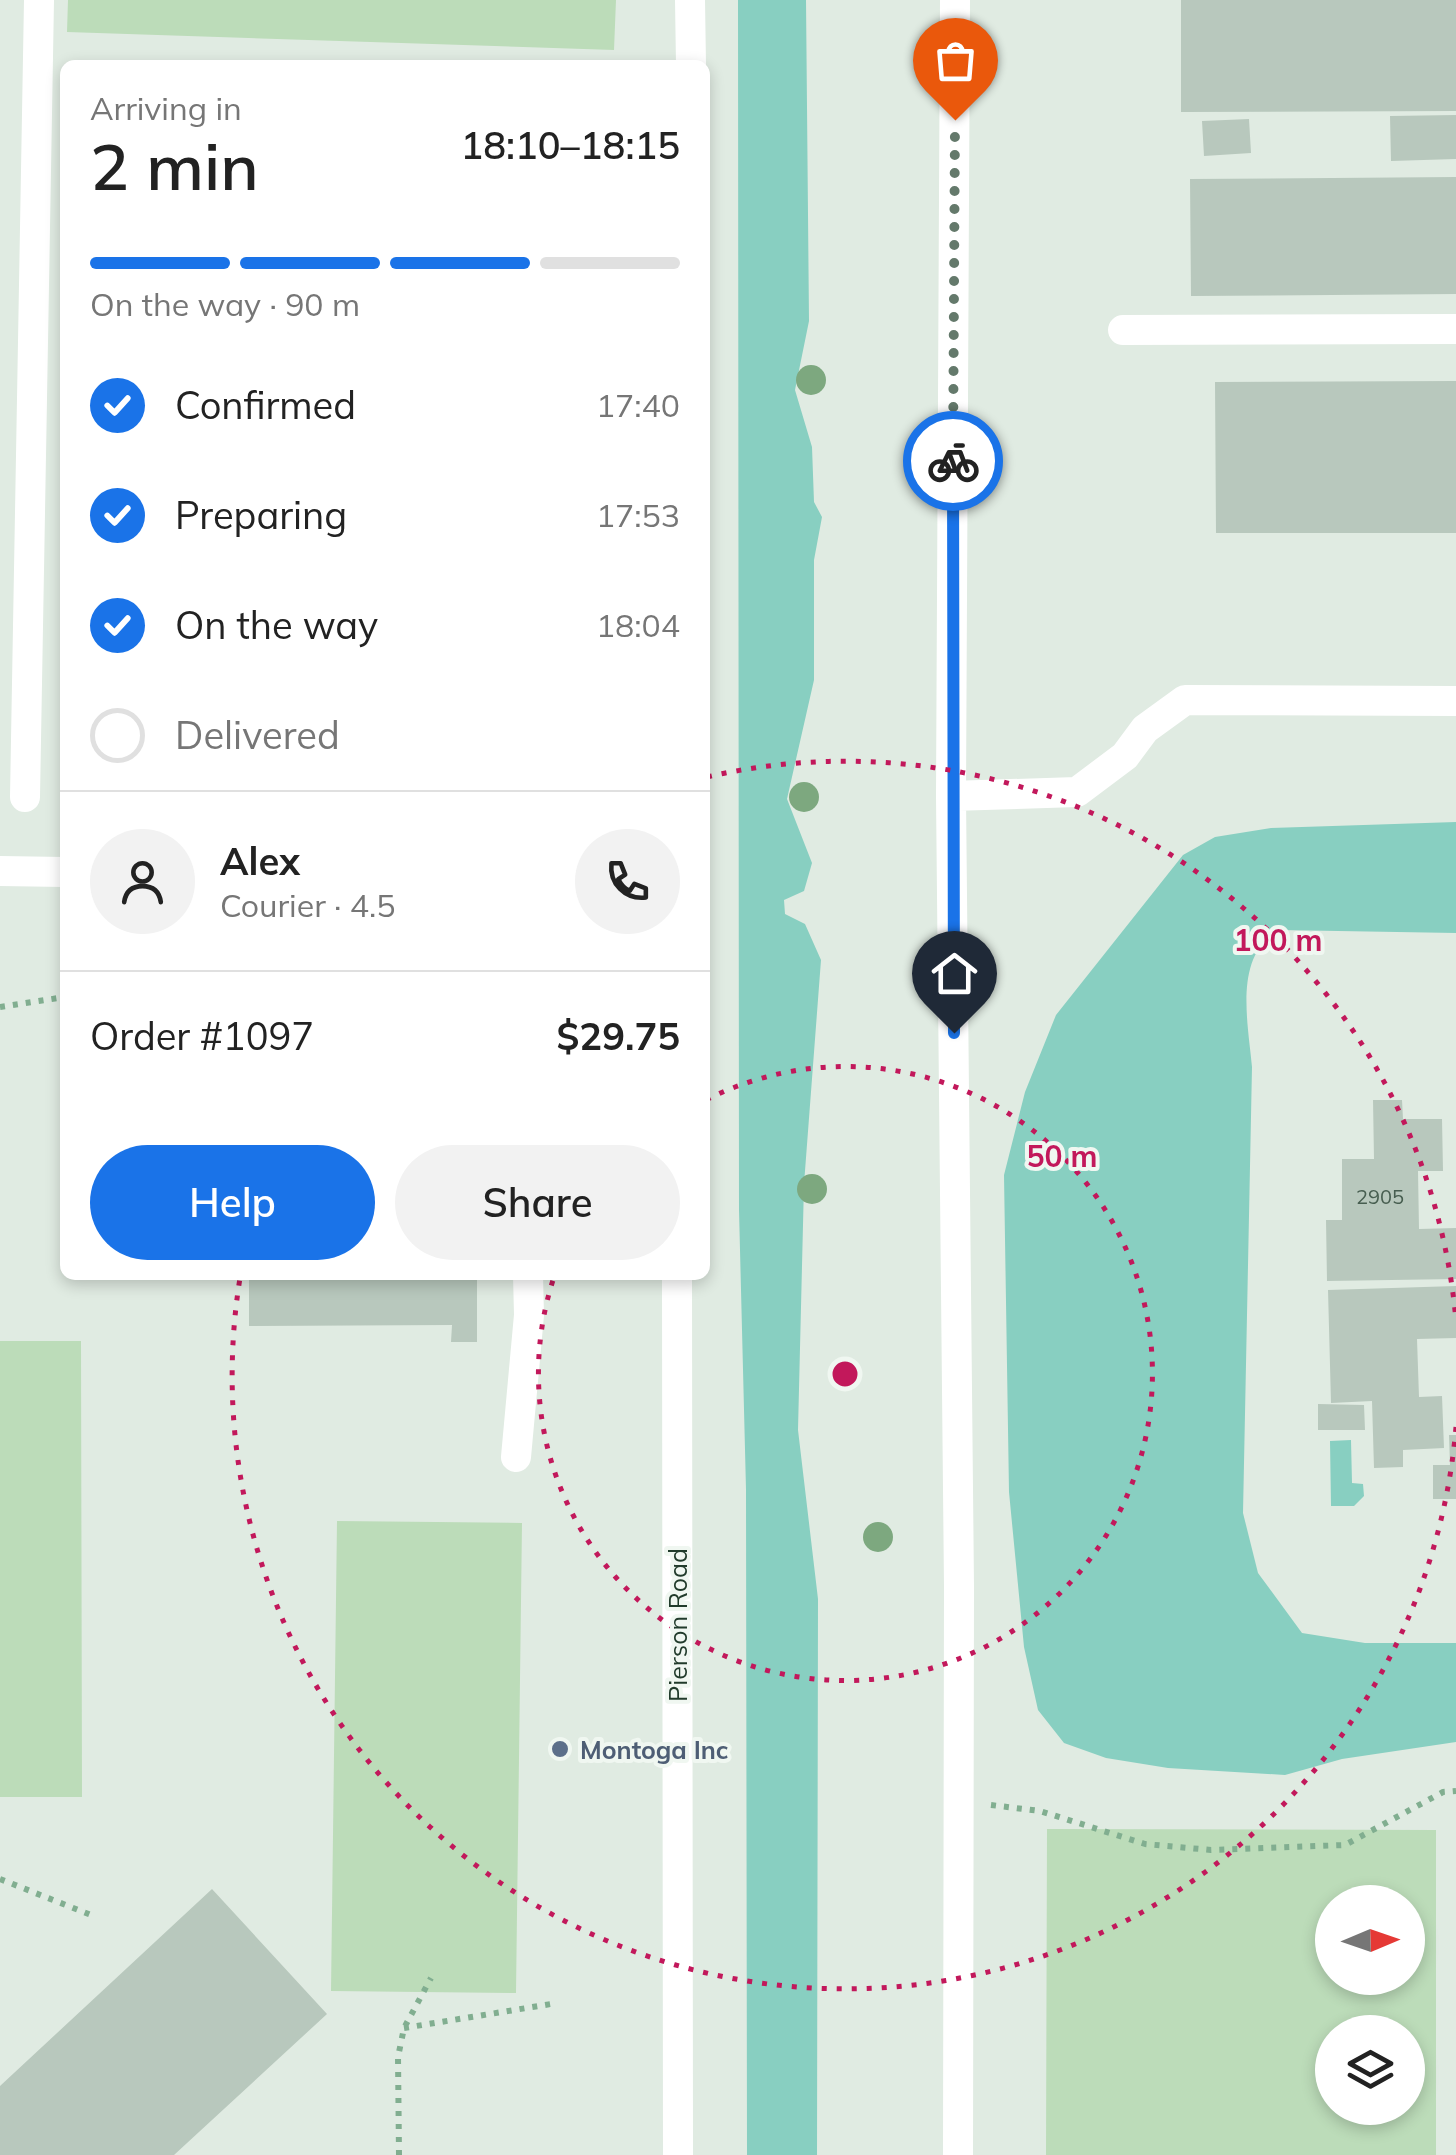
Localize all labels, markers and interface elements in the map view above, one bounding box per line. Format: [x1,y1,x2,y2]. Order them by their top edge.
pin [913,18,998,121]
icon: bag [928,33,983,88]
text: Arriving in [90,88,242,128]
text: 18:10–18:15 [460,121,680,169]
text: 2 min [90,125,259,206]
text: On the way · 90 m [90,284,360,324]
icon: check [90,378,145,433]
text: Confirmed [175,381,356,429]
text: 17:40 [596,385,680,425]
courier [903,411,1003,511]
icon: bike [926,434,981,489]
icon: check [90,488,145,543]
text: Preparing [175,491,347,539]
text: 17:53 [596,495,680,535]
icon: check [90,598,145,653]
text: On the way [175,601,378,649]
text: 18:04 [596,605,680,645]
text: Delivered [175,711,340,759]
button: person [90,829,195,934]
button: phone [575,829,680,934]
text: Alex [220,837,300,885]
text: Courier · 4.5 [220,885,396,925]
text: 100 m [1233,921,1323,959]
pin [912,931,997,1034]
icon: home [927,946,982,1001]
text: Order #1097 [90,1012,314,1060]
text: $29.75 [557,1012,680,1060]
text: 50 m [1026,1137,1098,1175]
button: Help [90,1145,375,1260]
button: Share [395,1145,680,1260]
house number: 2905 [1356,1184,1404,1209]
centre of rings [827,1356,863,1392]
street label: Pierson Road [662,1548,693,1702]
place label: Montoga Inc [580,1734,728,1765]
marker: Montoga Inc [549,1738,571,1760]
north arrow [1315,1885,1425,1995]
map controls [1315,1885,1425,2125]
button: layers [1315,2015,1425,2125]

